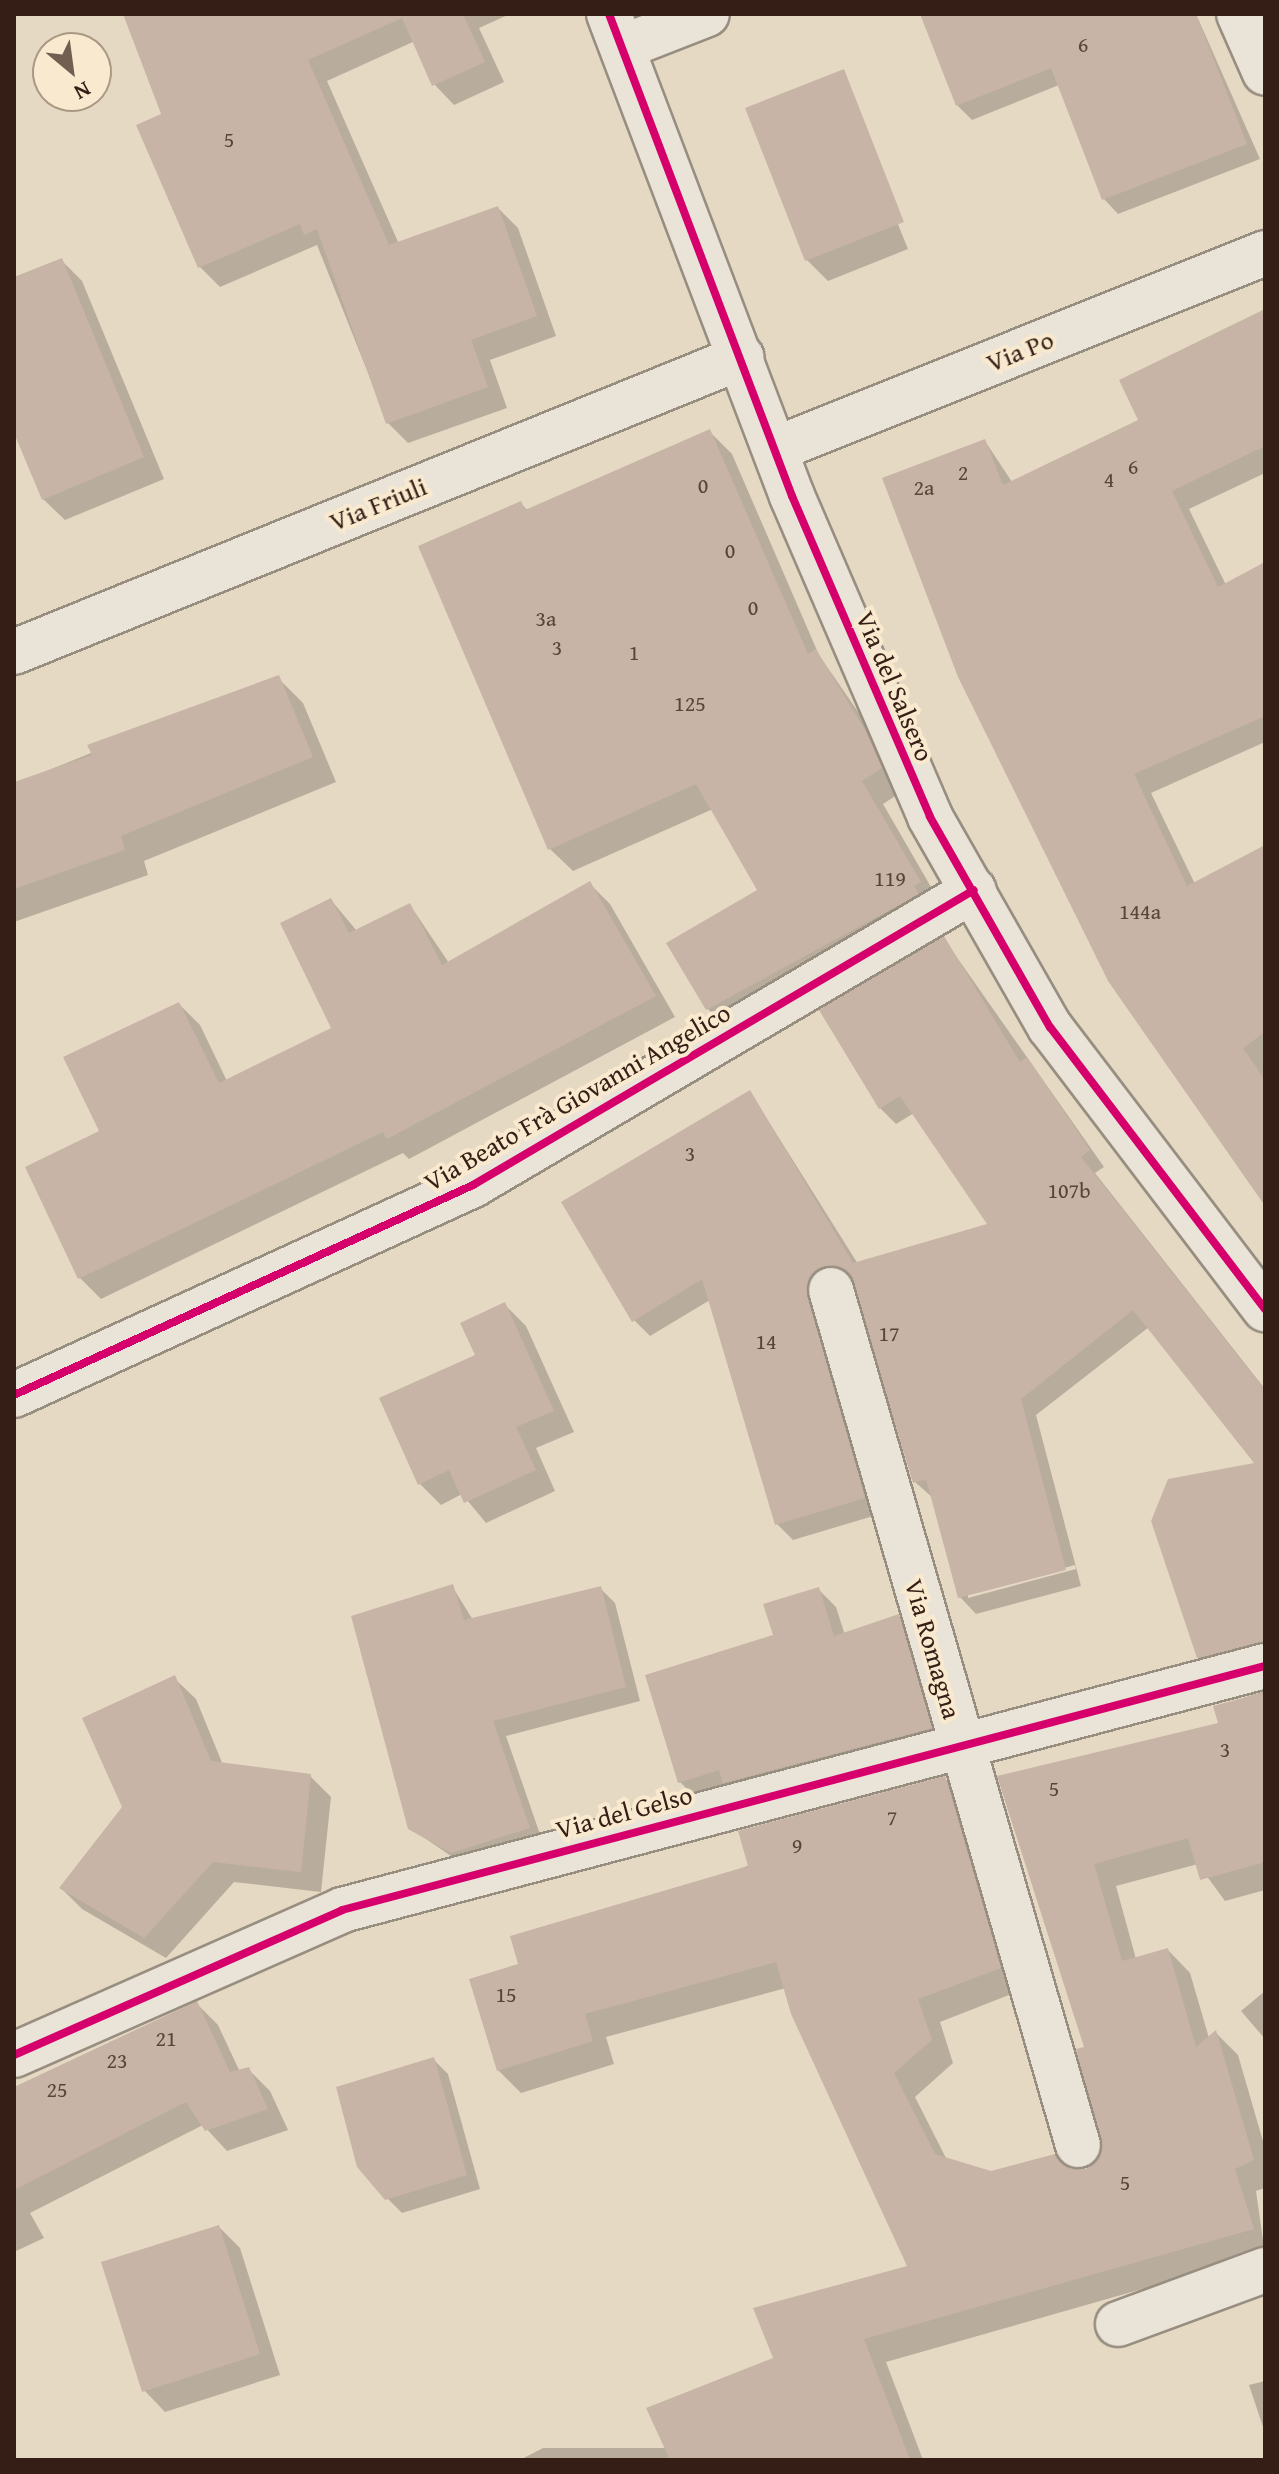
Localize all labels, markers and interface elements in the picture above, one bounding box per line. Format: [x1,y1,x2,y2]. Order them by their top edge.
north arrow [32,32,112,112]
house number: 6 [1078,32,1088,58]
text: N [68,74,97,109]
house number: 5 [224,127,234,153]
street label: Via Po [982,324,1058,378]
house number: 6 [1128,454,1138,480]
house number: 2 [958,460,968,486]
house number: 4 [1104,467,1114,493]
street label: Via Friuli [325,470,431,538]
house number: 0 [698,473,708,499]
house number: 2a [914,475,934,501]
house number: 0 [725,538,735,564]
house number: 0 [748,595,758,621]
house number: 3a [536,606,556,632]
street label: Via del Salsero [849,606,941,766]
house number: 3 [552,635,562,661]
house number: 1 [629,640,639,666]
house number: 125 [674,691,706,717]
house number: 119 [874,866,906,892]
house number: 144a [1119,899,1161,925]
street label: Via Beato Frà Giovanni Angelico [418,996,736,1198]
house number: 3 [685,1141,695,1167]
house number: 107b [1047,1178,1091,1204]
house number: 17 [878,1321,900,1347]
house number: 14 [755,1329,777,1355]
street label: Via Romagna [898,1576,968,1722]
house number: 3 [1220,1737,1230,1763]
house number: 5 [1049,1776,1059,1802]
street label: Via del Gelso [552,1779,696,1845]
house number: 7 [887,1805,897,1831]
house number: 9 [792,1833,802,1859]
house number: 15 [495,1982,517,2008]
house number: 21 [155,2026,177,2052]
house number: 23 [106,2048,128,2074]
house number: 25 [46,2077,68,2103]
house number: 5 [1120,2170,1130,2196]

